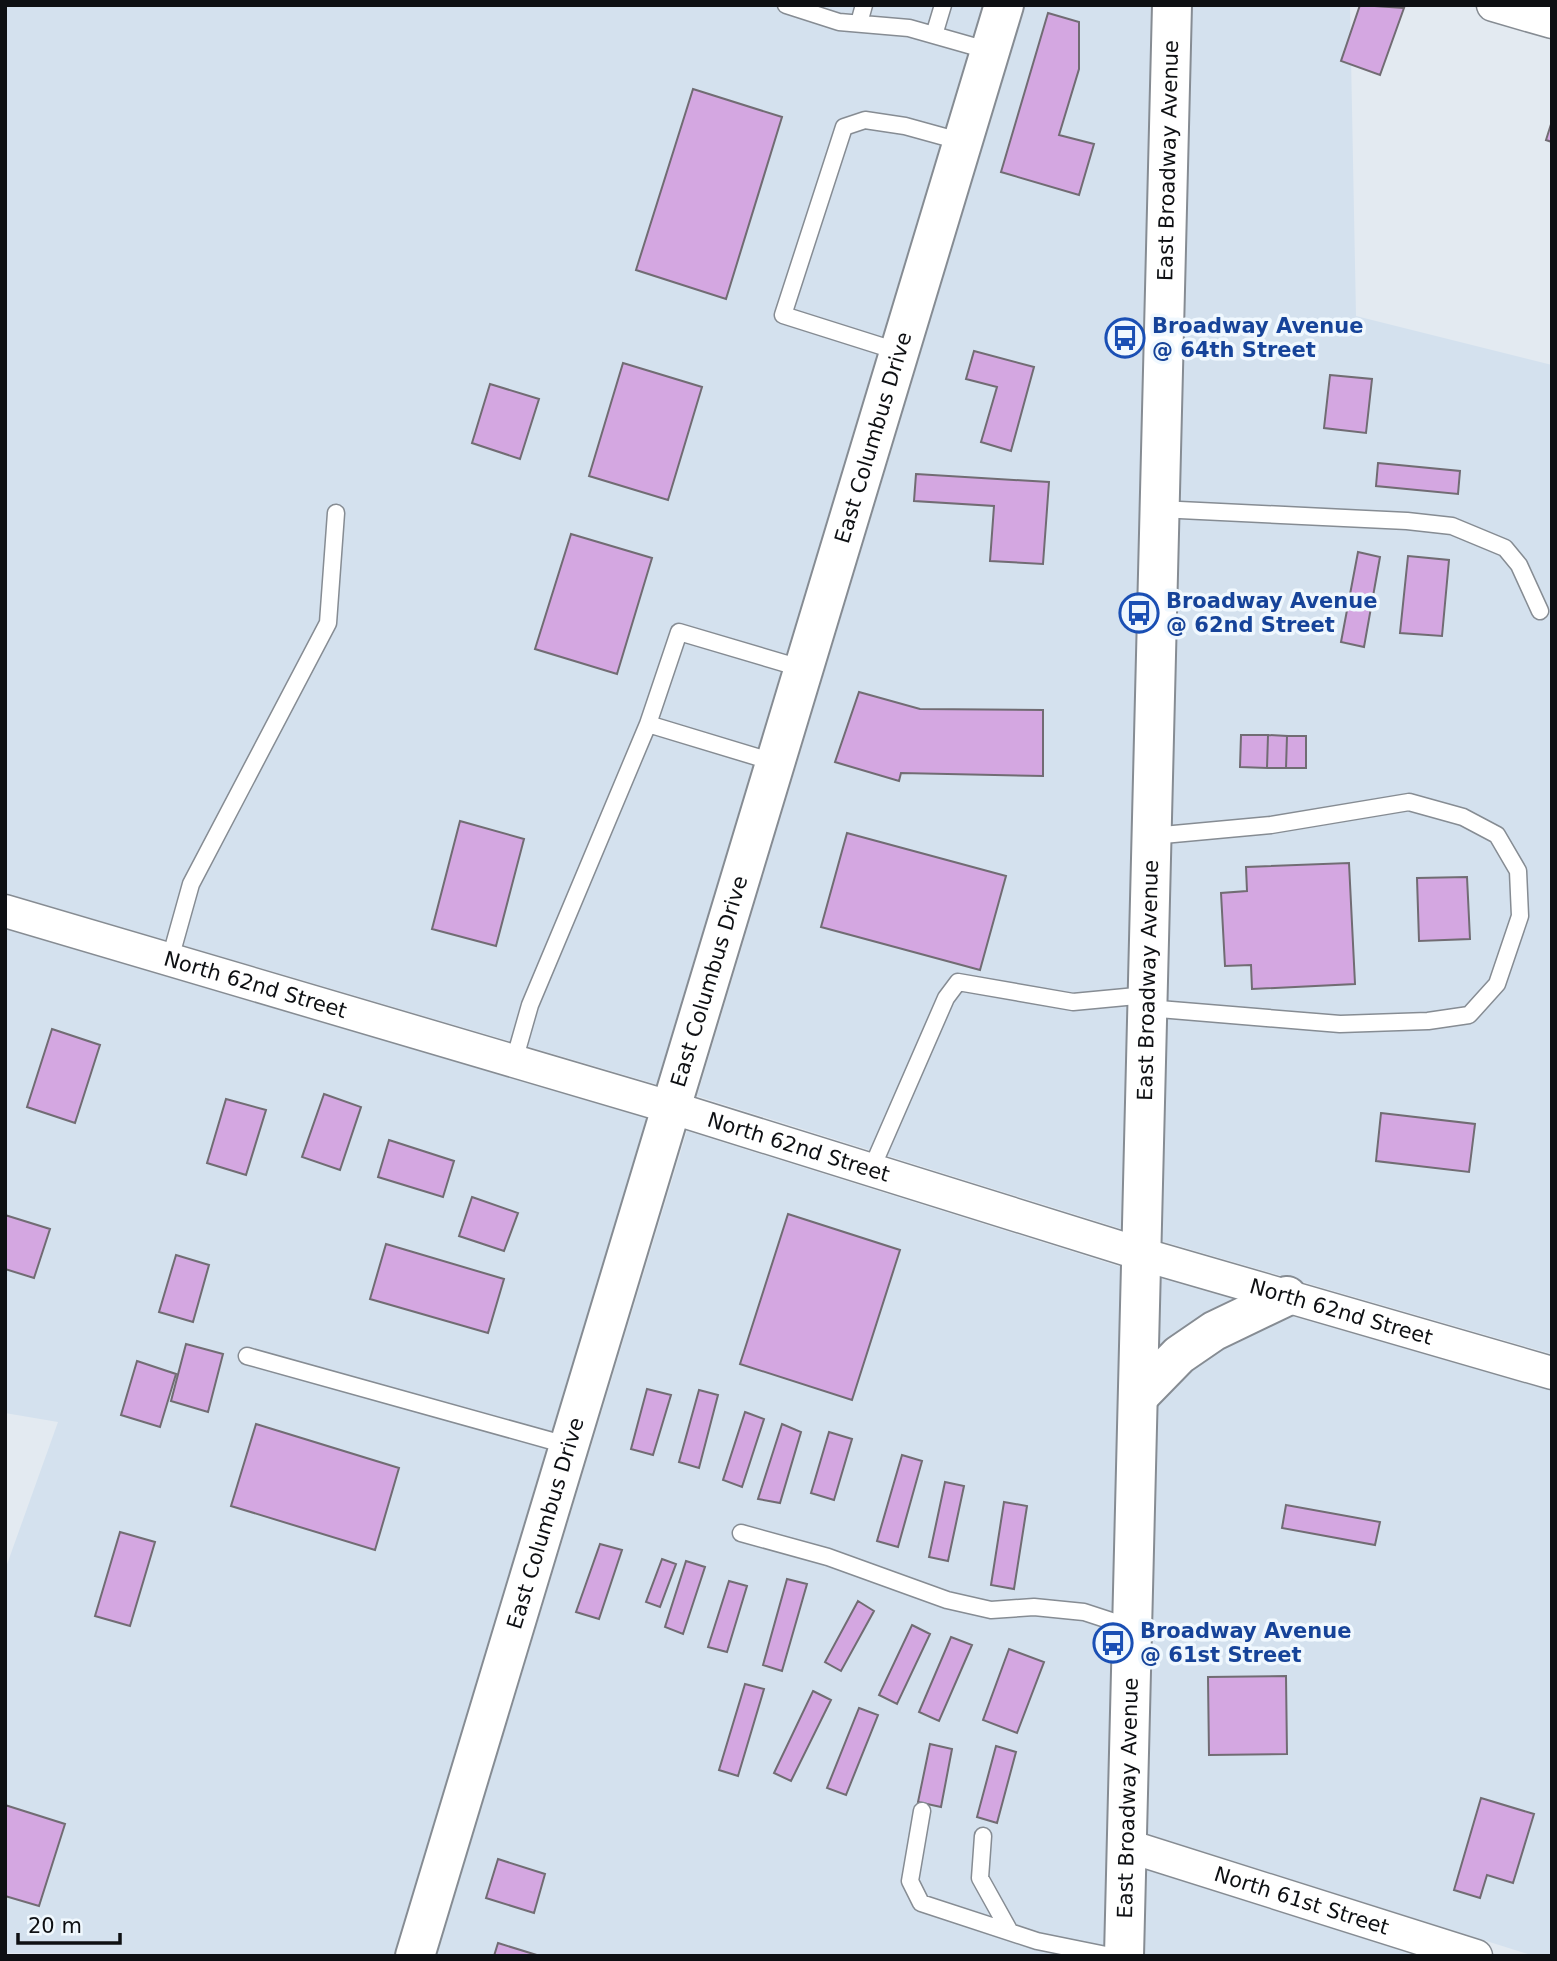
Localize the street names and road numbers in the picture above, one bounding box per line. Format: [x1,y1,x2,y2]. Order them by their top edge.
street label: East Broadway Avenue [1153,40,1183,281]
street label: East Columbus Drive [830,329,917,546]
street label: East Broadway Avenue [1133,860,1163,1101]
street label: East Columbus Drive [666,873,752,1090]
street label: North 62nd Street [161,947,350,1023]
street label: North 62nd Street [705,1108,893,1187]
street label: North 62nd Street [1247,1274,1435,1350]
street label: East Columbus Drive [502,1415,589,1632]
street label: East Broadway Avenue [1113,1677,1143,1919]
street label: North 61st Street [1211,1862,1392,1940]

